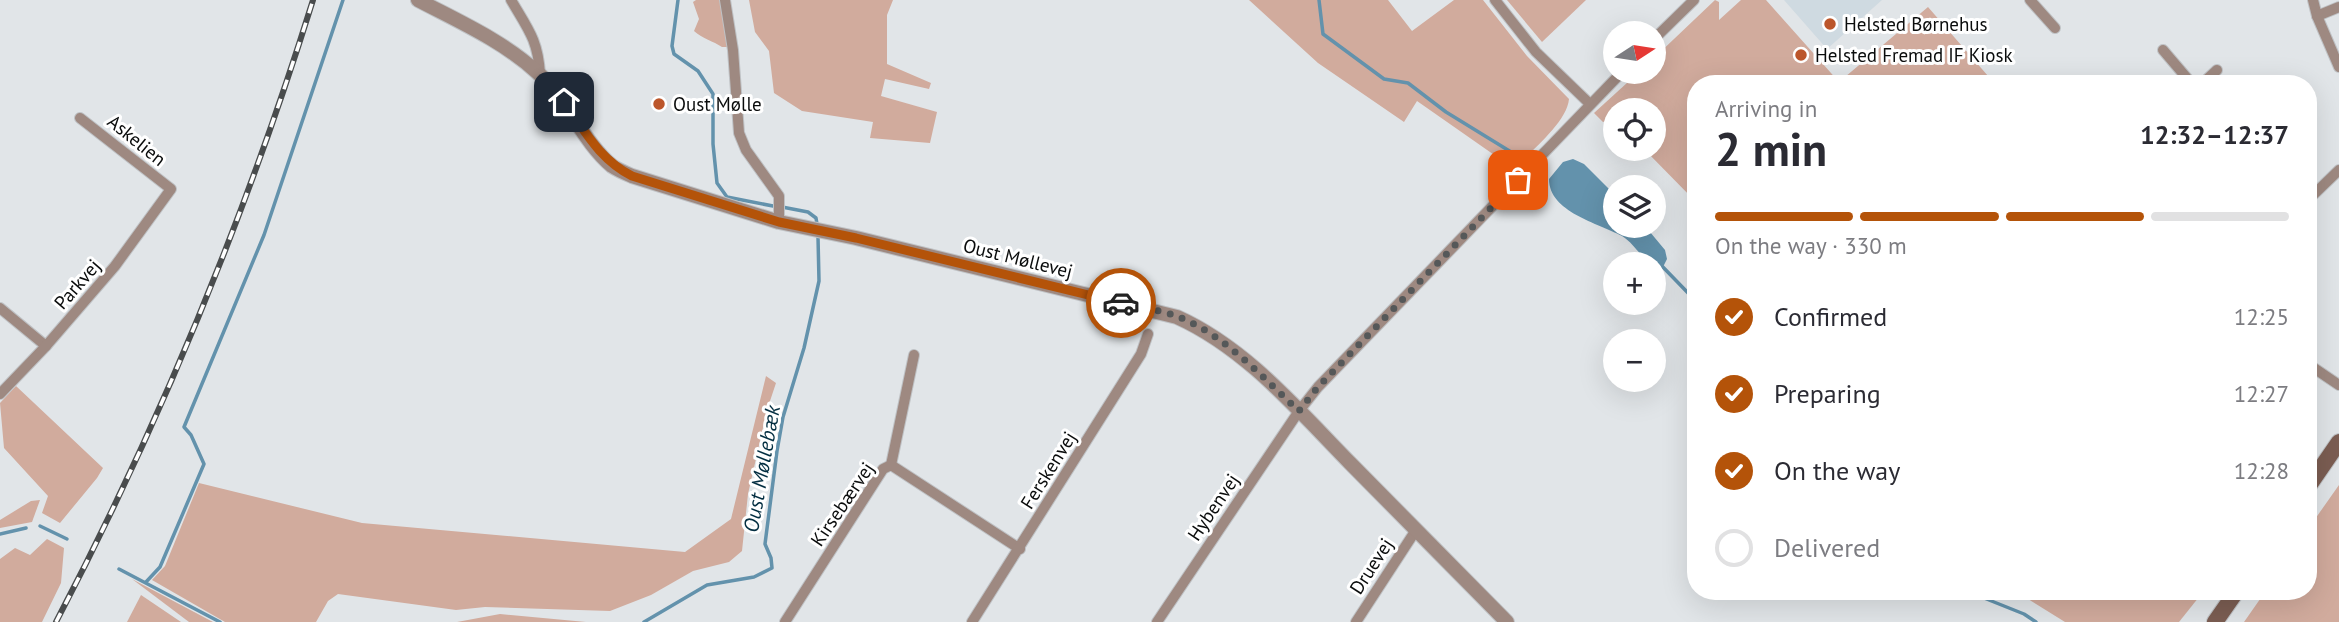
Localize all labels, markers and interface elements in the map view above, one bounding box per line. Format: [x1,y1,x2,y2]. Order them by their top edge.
place label: Helsted Børnehus [1844,12,1988,36]
marker: Helsted Børnehus [1822,16,1838,32]
north arrow [1603,21,1666,84]
map controls [1603,21,1666,392]
place label: Helsted Fremad IF Kiosk [1815,43,2013,67]
marker: Helsted Fremad IF Kiosk [1793,47,1809,63]
pin [534,72,594,132]
icon: home [545,83,583,121]
place label: Oust Mølle [673,92,762,116]
text: Arriving in [1715,94,1817,123]
marker: Oust Mølle [651,96,667,112]
button: locate [1603,98,1666,161]
street label: Askelien [103,109,171,171]
text: 12:32–12:37 [2140,118,2289,151]
text: 2 min [1715,119,1827,179]
pin [1488,150,1548,210]
icon: bag [1499,161,1537,199]
button: layers [1603,175,1666,238]
text: On the way · 330 m [1715,231,1907,260]
street label: Oust Møllevej [961,233,1075,283]
button: + [1603,252,1666,315]
street label: Parkvej [49,254,105,314]
courier [1086,268,1156,338]
icon: car [1102,284,1140,322]
icon: check [1715,298,1753,336]
text: Confirmed [1774,300,1887,333]
text: 12:25 [2234,302,2289,331]
button: − [1603,329,1666,392]
icon: check [1715,375,1753,413]
text: Preparing [1774,377,1881,410]
text: 12:27 [2234,379,2289,408]
water label: Oust Møllebæk [737,402,786,535]
street label: Ferskenvej [1015,427,1081,513]
icon: check [1715,452,1753,490]
text: On the way [1774,454,1900,487]
text: 12:28 [2234,456,2289,485]
street label: Kirsebærvej [805,457,879,551]
street label: Hybenvej [1182,469,1244,545]
text: Delivered [1774,531,1880,564]
street label: Druevej [1344,533,1398,599]

